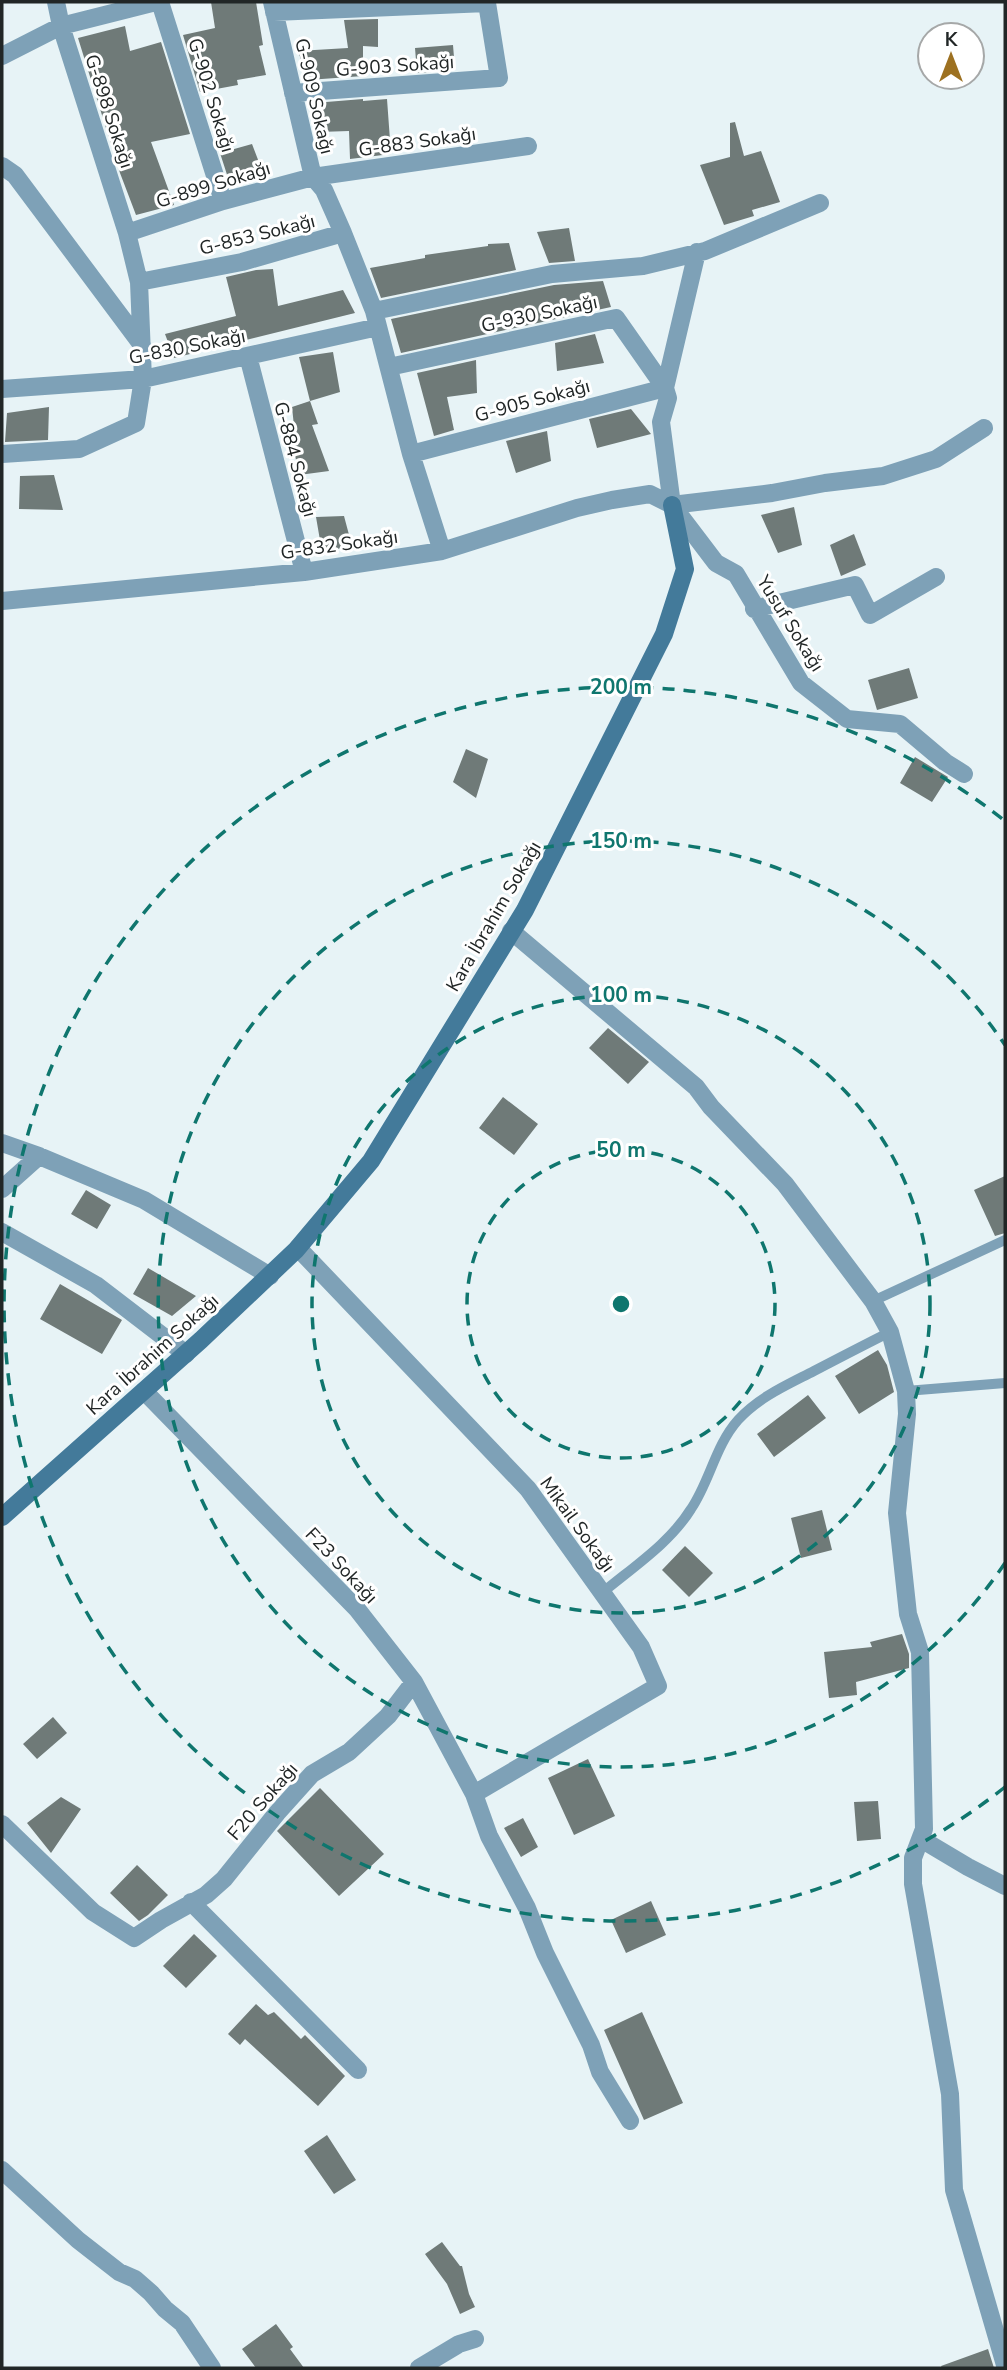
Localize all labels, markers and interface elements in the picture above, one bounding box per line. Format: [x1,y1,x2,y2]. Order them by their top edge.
north arrow [916,21,986,91]
text: K [945,27,959,53]
street label: G-902 Sokağı [181,35,241,156]
street label: G-909 Sokağı [288,36,340,157]
street label: G-903 Sokağı [335,49,455,83]
street label: G-898 Sokağı [78,51,140,172]
street label: G-883 Sokağı [357,121,477,163]
street label: G-899 Sokağı [153,155,274,215]
street label: G-853 Sokağı [197,208,318,262]
street label: G-930 Sokağı [479,289,600,339]
street label: G-830 Sokağı [127,323,248,371]
street label: G-905 Sokağı [472,373,593,429]
street label: G-884 Sokağı [267,399,323,520]
street label: G-832 Sokağı [279,524,399,566]
street label: Yusuf Sokağı [750,570,830,677]
text: 200 m [590,673,652,701]
text: 150 m [590,827,652,855]
street label: Kara İbrahim Sokağı [440,836,548,997]
text: 100 m [590,981,652,1009]
text: 50 m [596,1136,646,1164]
street label: Kara İbrahim Sokağı [81,1288,225,1421]
centre of rings [609,1292,633,1316]
street label: Mikail Sokağı [534,1472,621,1578]
street label: F23 Sokağı [299,1522,383,1609]
street label: F20 Sokağı [222,1757,304,1846]

